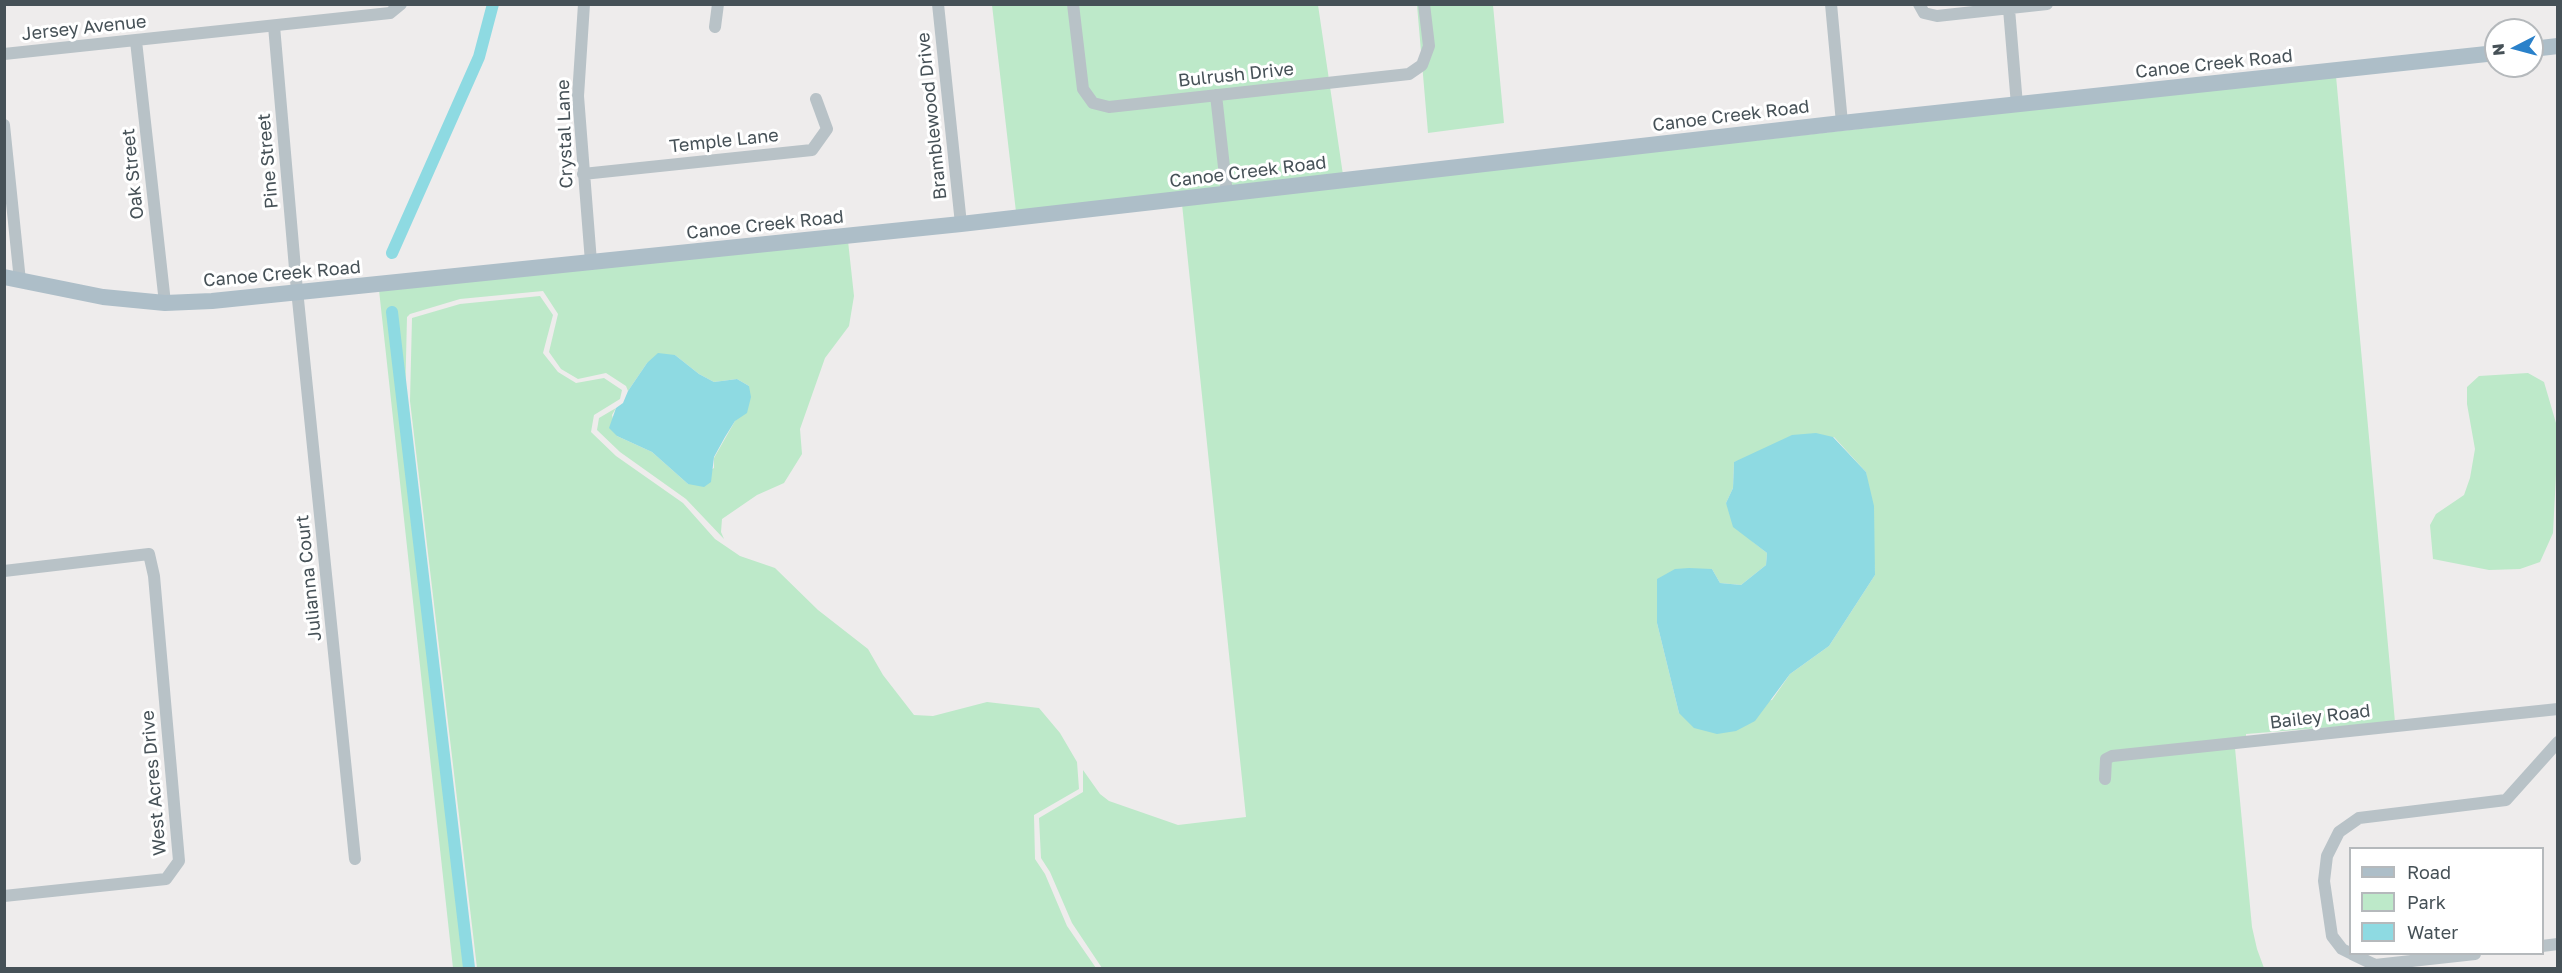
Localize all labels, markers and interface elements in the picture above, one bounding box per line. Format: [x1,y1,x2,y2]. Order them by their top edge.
street label: Jersey Avenue [21,11,147,45]
north arrow [2484,18,2544,78]
street label: Bramblewood Drive [912,31,952,201]
text: N [2488,43,2509,57]
street label: Canoe Creek Road [2134,45,2294,83]
street label: Bulrush Drive [1177,58,1295,92]
street label: Crystal Lane [552,79,578,189]
street label: Canoe Creek Road [1651,96,1811,136]
street label: Pine Street [253,112,283,210]
street label: Temple Lane [668,125,780,157]
street label: Oak Street [117,127,149,221]
street label: Canoe Creek Road [1168,152,1328,192]
street label: Canoe Creek Road [685,206,845,244]
street label: Canoe Creek Road [202,256,362,292]
street label: Julianna Court [292,514,326,642]
street label: Bailey Road [2268,700,2372,734]
street label: West Acres Drive [137,709,171,857]
legend [2349,847,2544,955]
text: Road [2407,861,2451,883]
text: Park [2407,891,2446,913]
text: Water [2407,921,2458,943]

